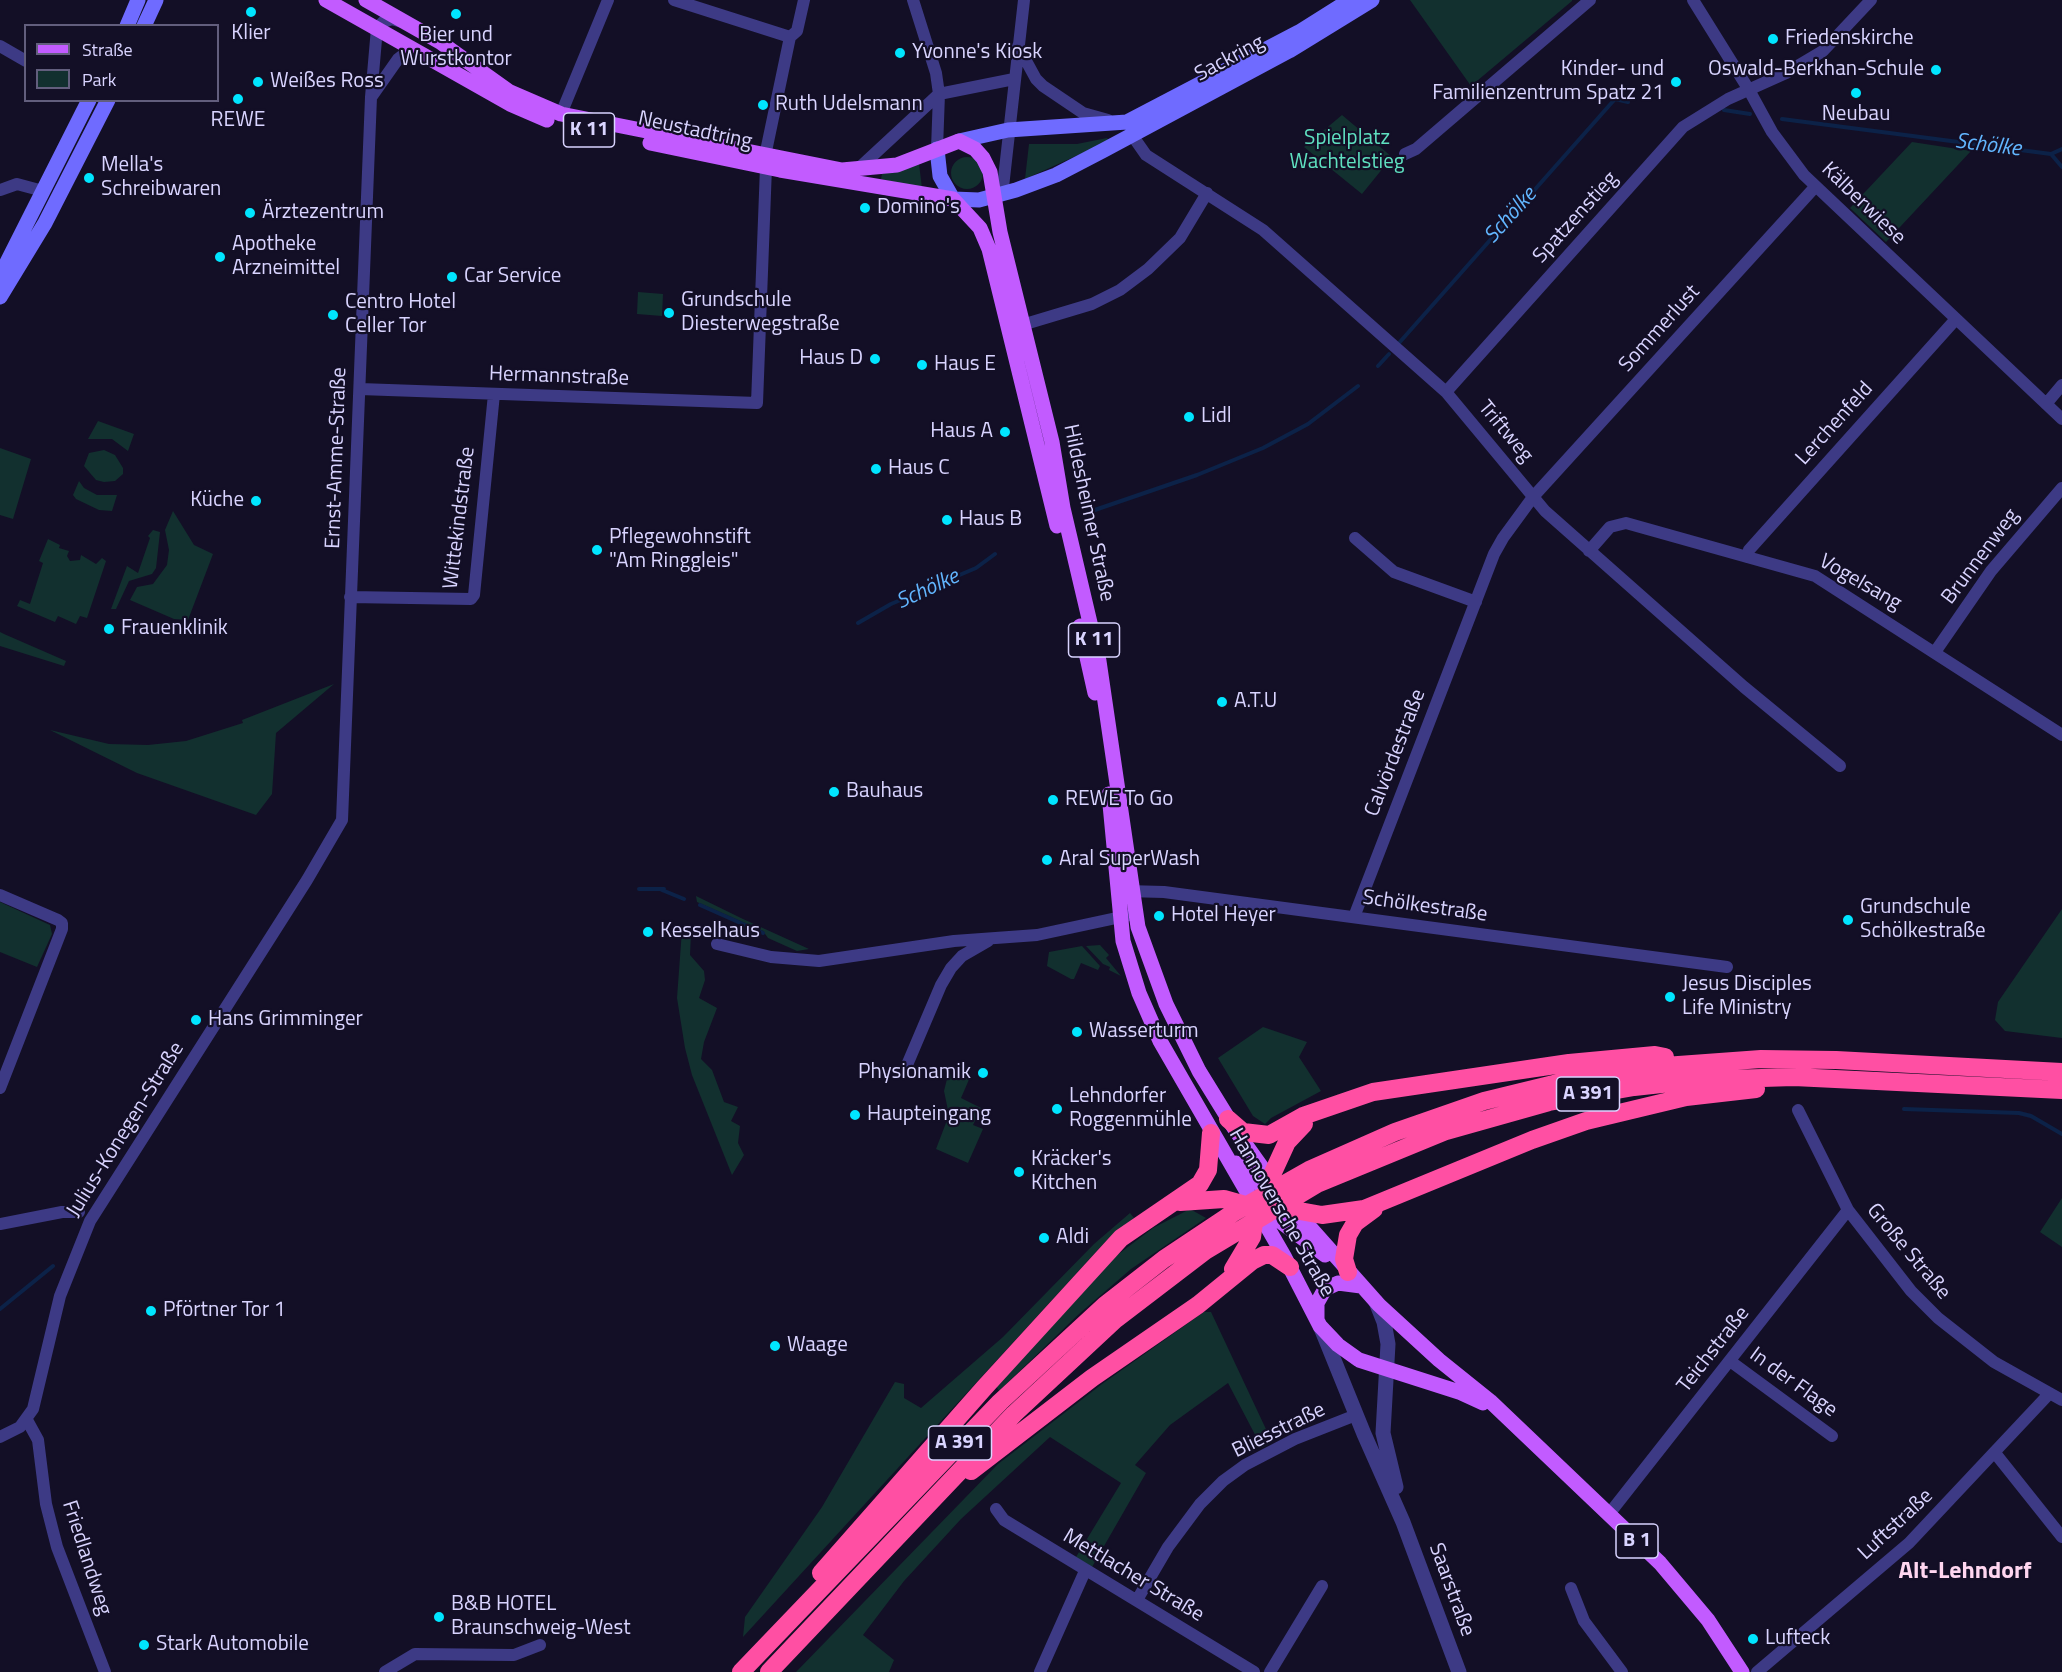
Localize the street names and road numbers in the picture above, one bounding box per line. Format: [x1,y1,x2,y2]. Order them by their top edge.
street label: Sackring [1191,30,1269,88]
street label: Neustadtring [636,107,754,155]
road number: K 11 [564,113,614,147]
street label: Kälberwiese [1815,157,1911,251]
street label: Spatzenstieg [1528,167,1624,269]
street label: Sommerlust [1614,280,1706,378]
street label: Hermannstraße [489,362,629,392]
street label: Ernst-Amme-Straße [321,367,353,549]
street label: Lerchenfeld [1791,377,1879,471]
street label: Triftweg [1472,396,1538,468]
street label: Hildesheimer Straße [1057,422,1119,604]
street label: Wittekindstraße [439,445,481,591]
street label: Brunnenweg [1937,504,2025,610]
street label: Vogelsang [1814,549,1906,617]
road number: K 11 [1068,623,1120,657]
street label: Calvördestraße [1360,686,1432,820]
street label: Schölkestraße [1361,886,1489,928]
street label: Julius-Konegen-Straße [62,1038,190,1222]
road number: A 391 [1556,1077,1620,1111]
street label: Hannoversche Straße [1222,1124,1340,1302]
street label: Große Straße [1861,1199,1955,1305]
street label: Teichstraße [1673,1302,1755,1398]
street label: In der Flage [1744,1343,1842,1423]
street label: Bliesstraße [1228,1398,1330,1464]
road number: A 391 [928,1426,992,1460]
street label: Luftstraße [1853,1484,1939,1566]
street label: Friedlandweg [56,1497,116,1619]
street label: Mettlacher Straße [1058,1524,1208,1628]
road number: B 1 [1616,1524,1658,1558]
street label: Saarstraße [1423,1540,1479,1640]

